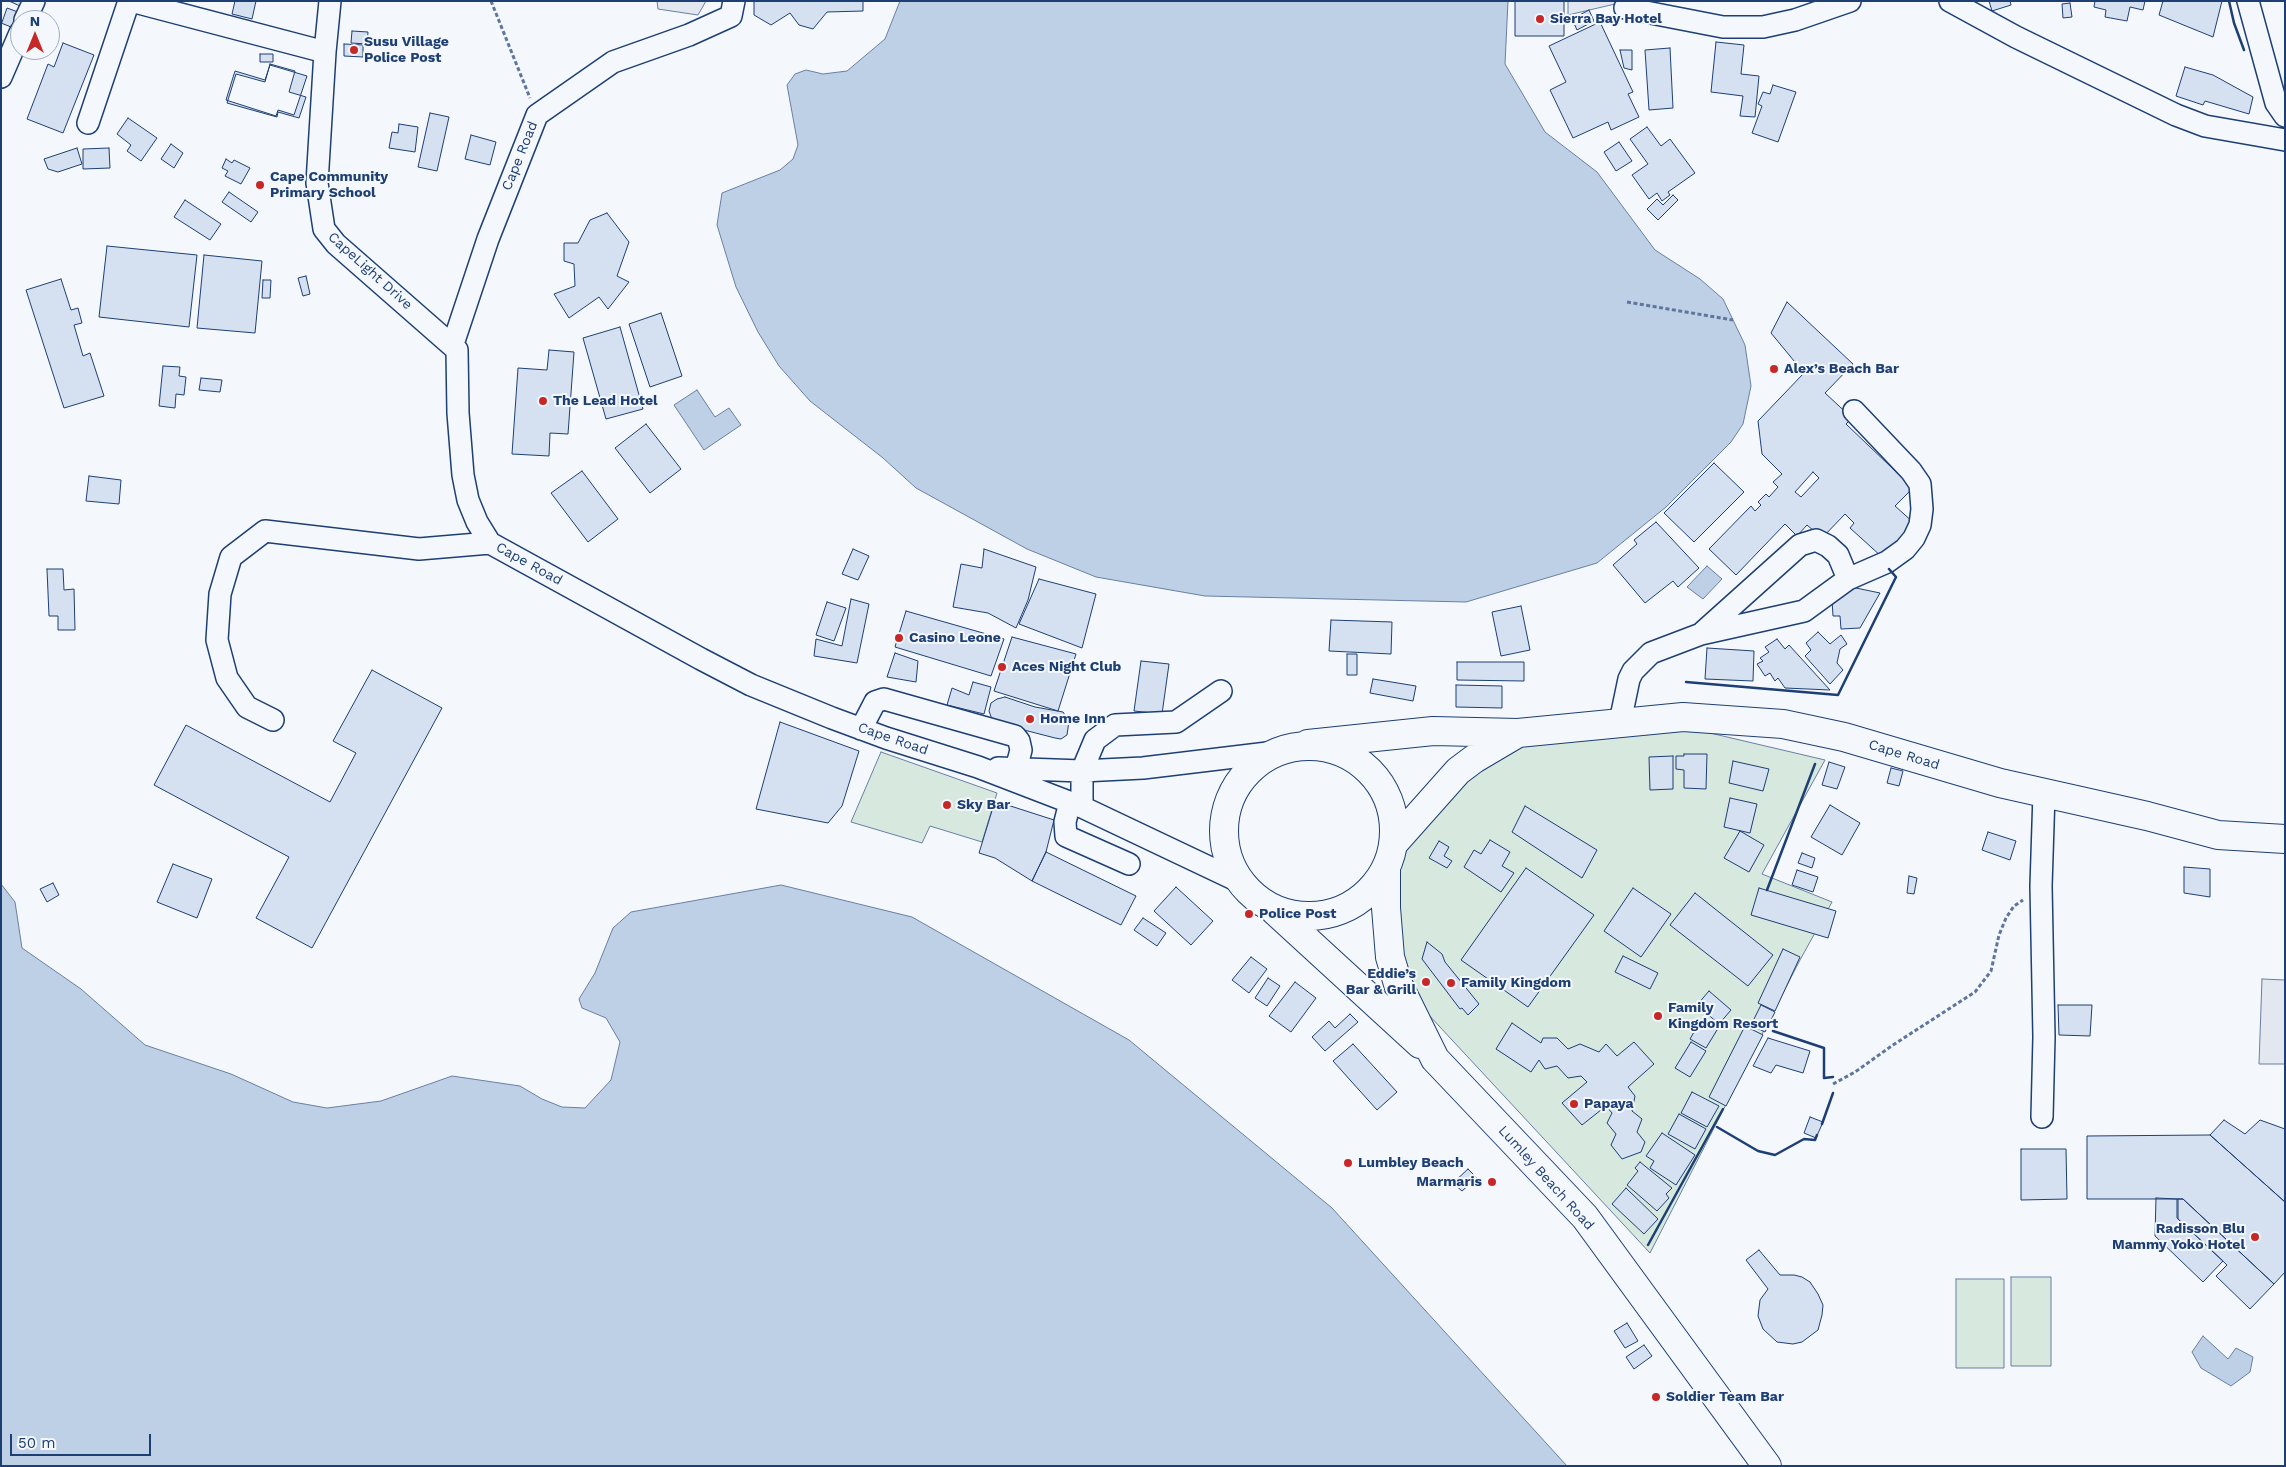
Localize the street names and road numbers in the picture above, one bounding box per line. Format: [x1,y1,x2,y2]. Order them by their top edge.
street label: Cape Road [498,119,542,193]
street label: CapeLight Drive [324,229,416,313]
street label: Cape Road [493,539,565,589]
street label: Cape Road [856,719,930,759]
street label: Cape Road [1866,736,1942,774]
street label: Lumley Beach Road [1495,1122,1597,1234]

